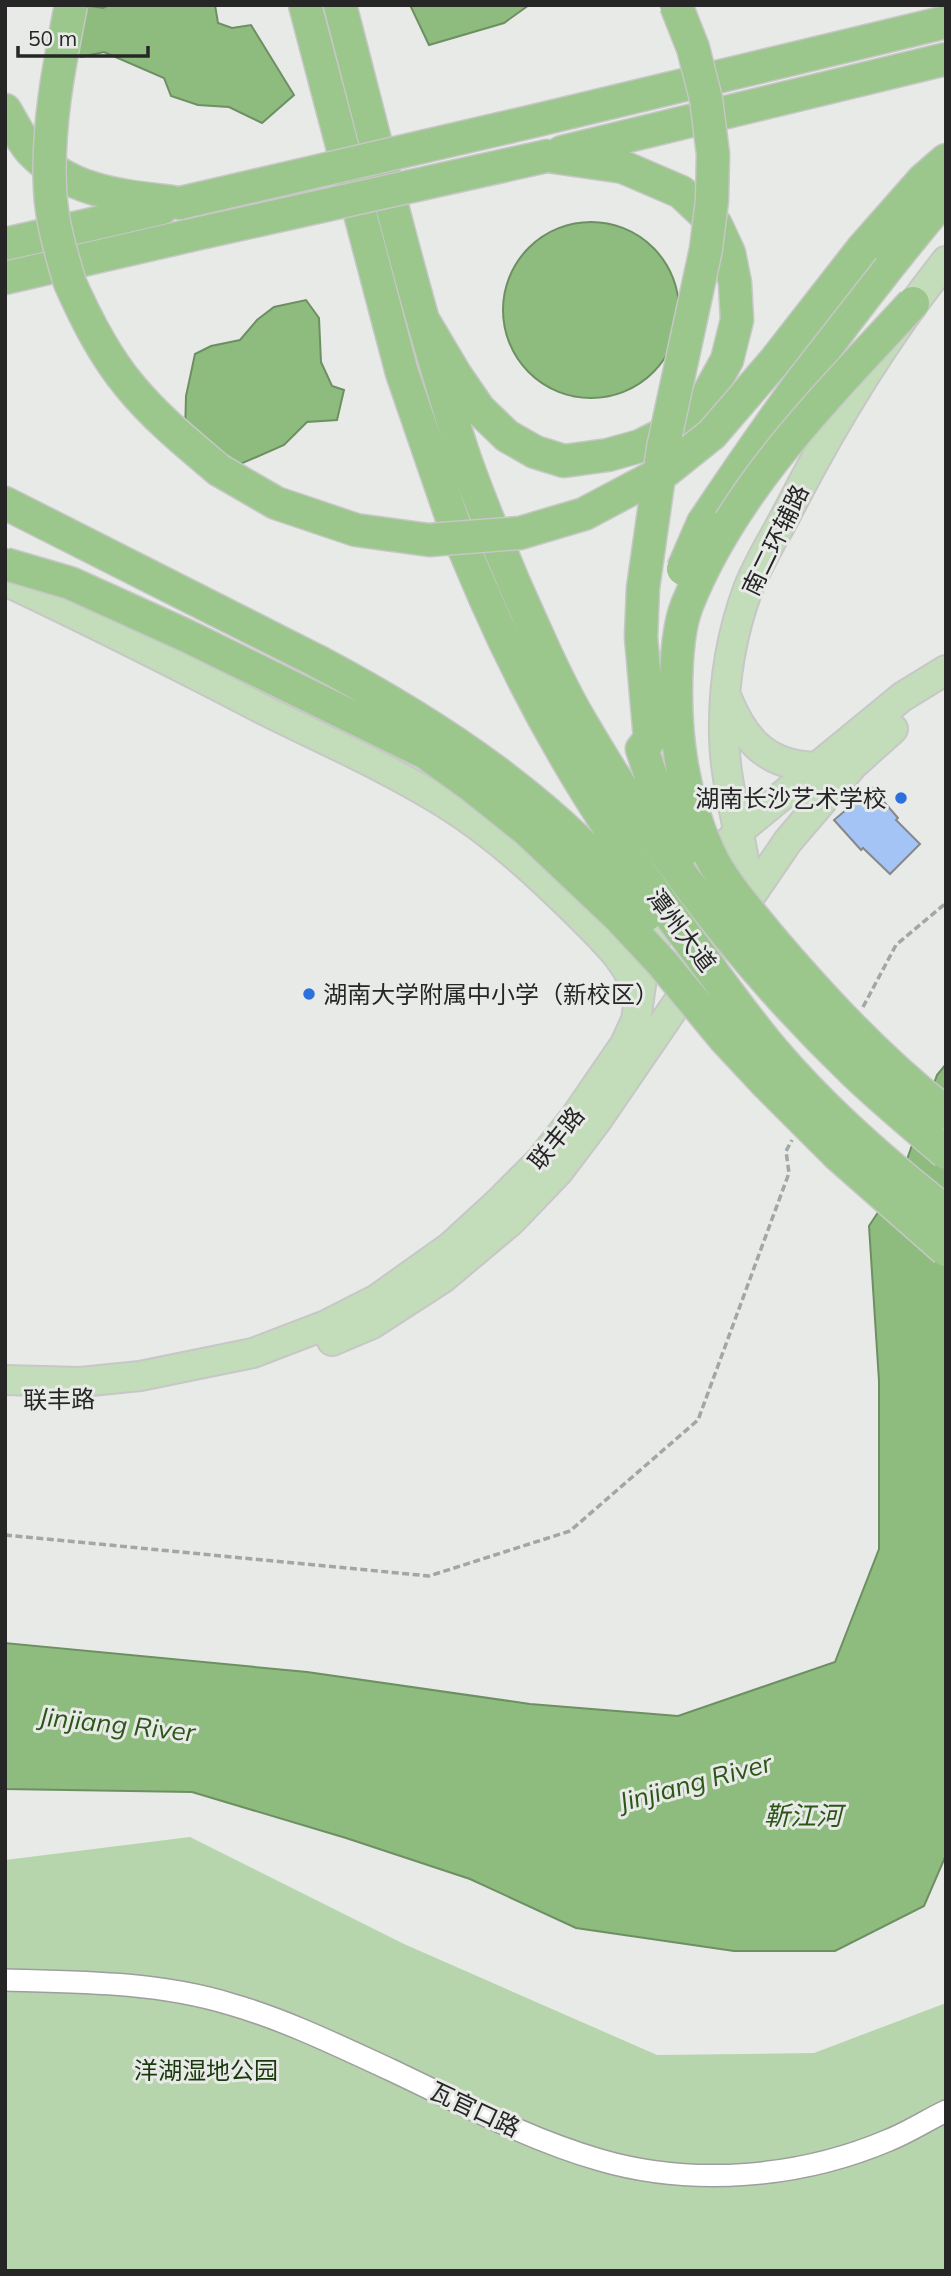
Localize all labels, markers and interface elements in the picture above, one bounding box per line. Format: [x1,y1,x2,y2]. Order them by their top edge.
scale bar [18,14,147,58]
text: 50 m [28,25,77,51]
street label: 南二环辅路 [735,479,815,601]
place label: 湖南长沙艺术学校 [695,783,887,813]
marker: 湖南长沙艺术学校 [893,790,909,806]
street label: 潭州大道 [641,883,723,977]
place label: 湖南大学附属中小学（新校区） [323,979,659,1009]
marker: 湖南大学附属中小学（新校区） [301,986,317,1002]
street label: 联丰路 [522,1101,590,1175]
street label: 联丰路 [23,1383,95,1415]
water label: Jinjiang River [35,1699,198,1749]
water label: Jinjiang River [613,1745,777,1819]
water label: 靳江河 [764,1799,847,1832]
park label: 洋湖湿地公园 [134,2055,278,2085]
street label: 瓦官口路 [425,2075,525,2143]

